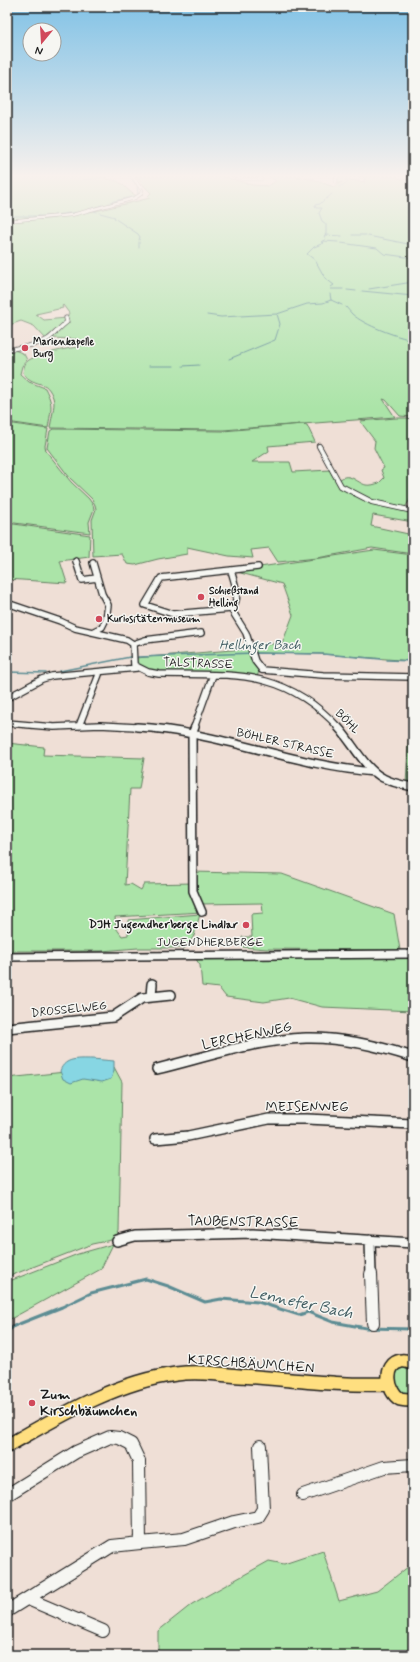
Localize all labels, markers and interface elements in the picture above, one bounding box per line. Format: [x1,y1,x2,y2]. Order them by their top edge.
north arrow [22,22,62,62]
text: N [34,43,45,58]
place label: Marienkapelle Burg [33,336,95,363]
marker: Marienkapelle Burg [20,343,30,353]
place label: Schießstand Helling [209,585,259,612]
marker: Schießstand Helling [196,592,206,602]
place label: Kuriositätenmuseum [107,613,201,626]
marker: Kuriositätenmuseum [94,614,104,624]
water label: Hellinger Bach [219,637,301,656]
street label: TALSTRASSE [163,655,234,673]
street label: BÖHL [331,706,363,738]
street label: BÖHLER STRASSE [235,725,336,763]
place label: DJH Jugendherberge Lindlar [89,917,238,934]
marker: DJH Jugendherberge Lindlar [241,920,251,930]
street label: JUGENDHERBERGE [156,935,264,951]
street label: DROSSELWEG [30,998,108,1022]
street label: LERCHENWEG [200,1018,294,1054]
street label: MEISENWEG [265,1098,349,1116]
street label: TAUBENSTRASSE [187,1212,299,1232]
water label: Lennefer Bach [247,1282,355,1324]
street label: KIRSCHBÄUMCHEN [187,1351,315,1377]
place label: Zum Kirschbäumchen [40,1386,137,1420]
marker: Zum Kirschbäumchen [27,1398,37,1408]

